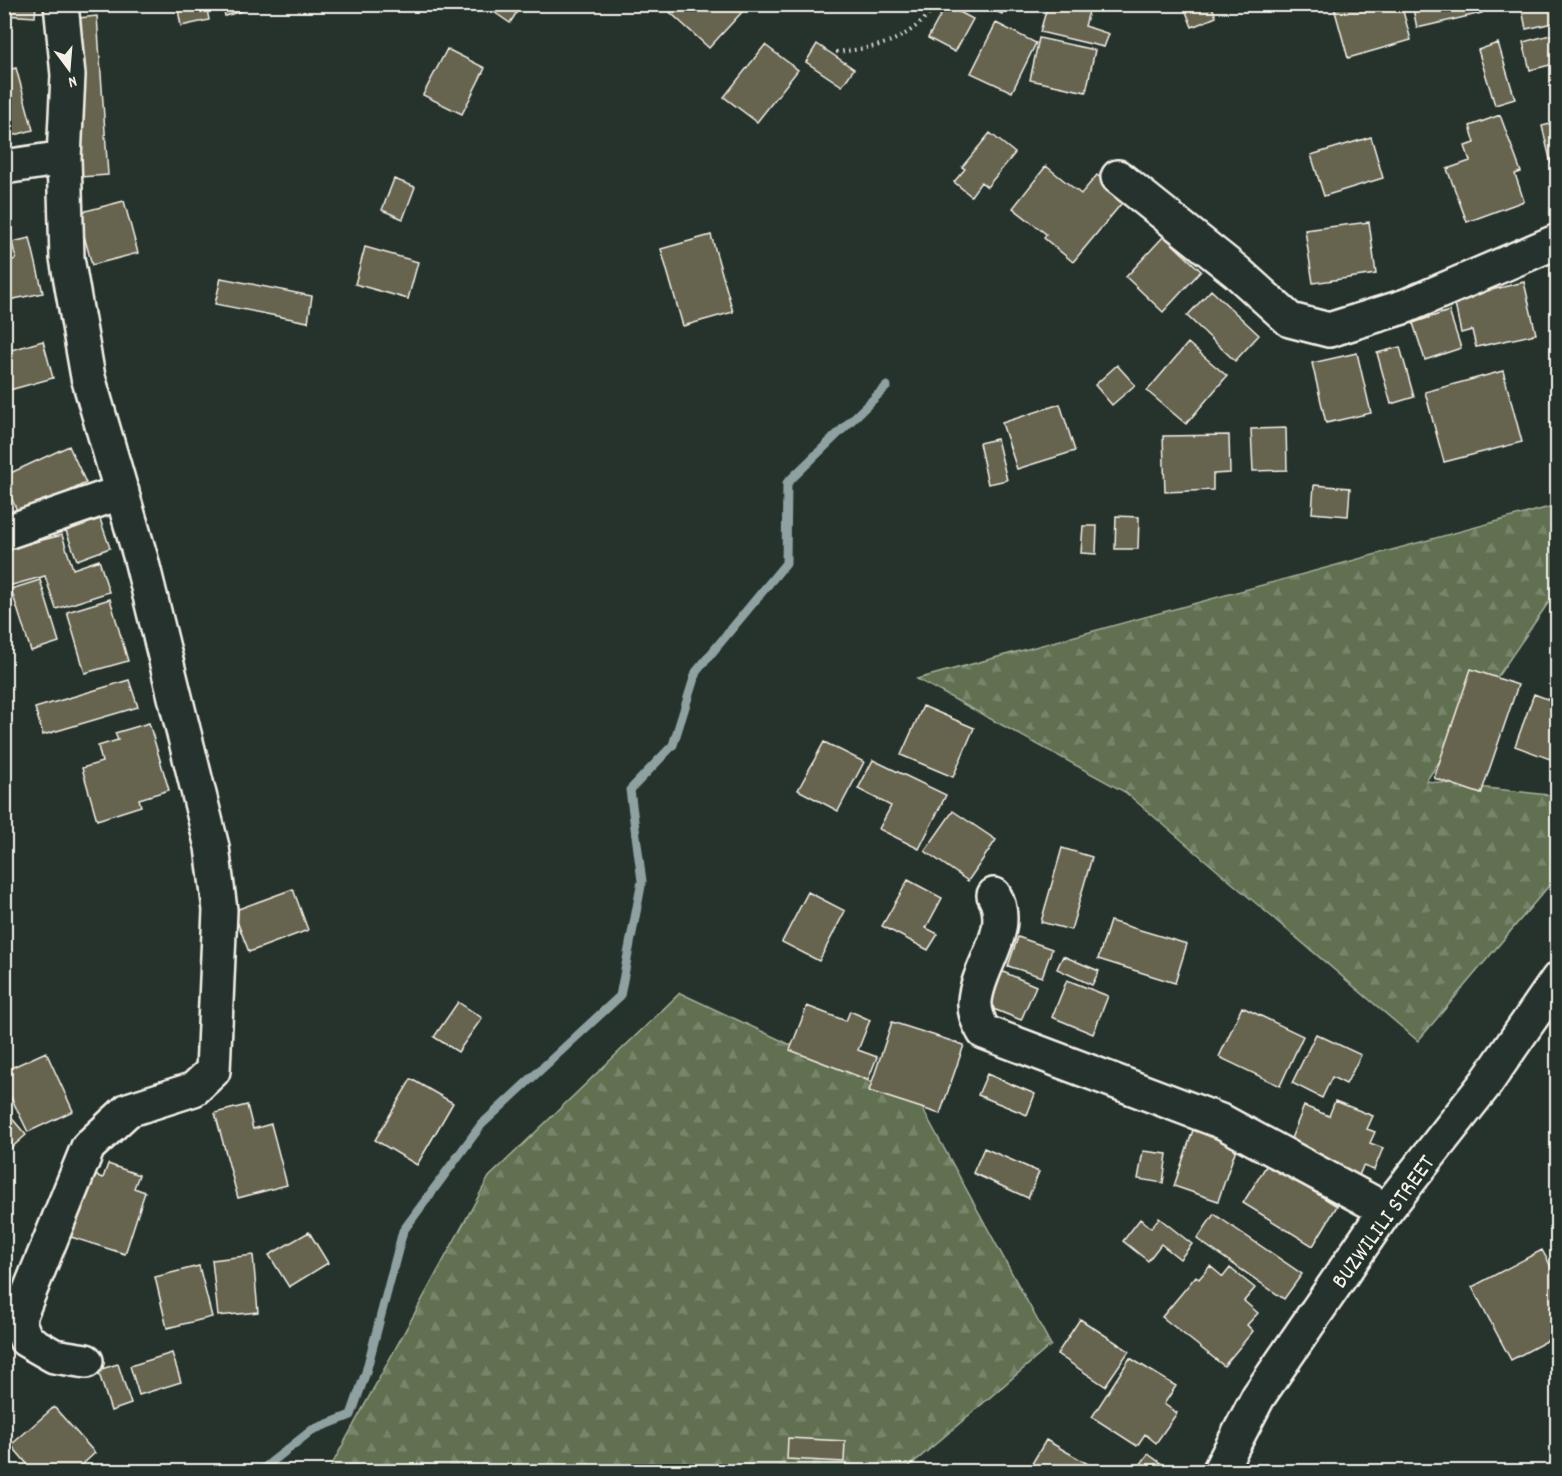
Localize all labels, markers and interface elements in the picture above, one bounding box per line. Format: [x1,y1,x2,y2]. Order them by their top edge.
north arrow [39,39,99,99]
text: N [65,69,79,93]
street label: BUZWILILI STREET [1324,1149,1445,1297]

